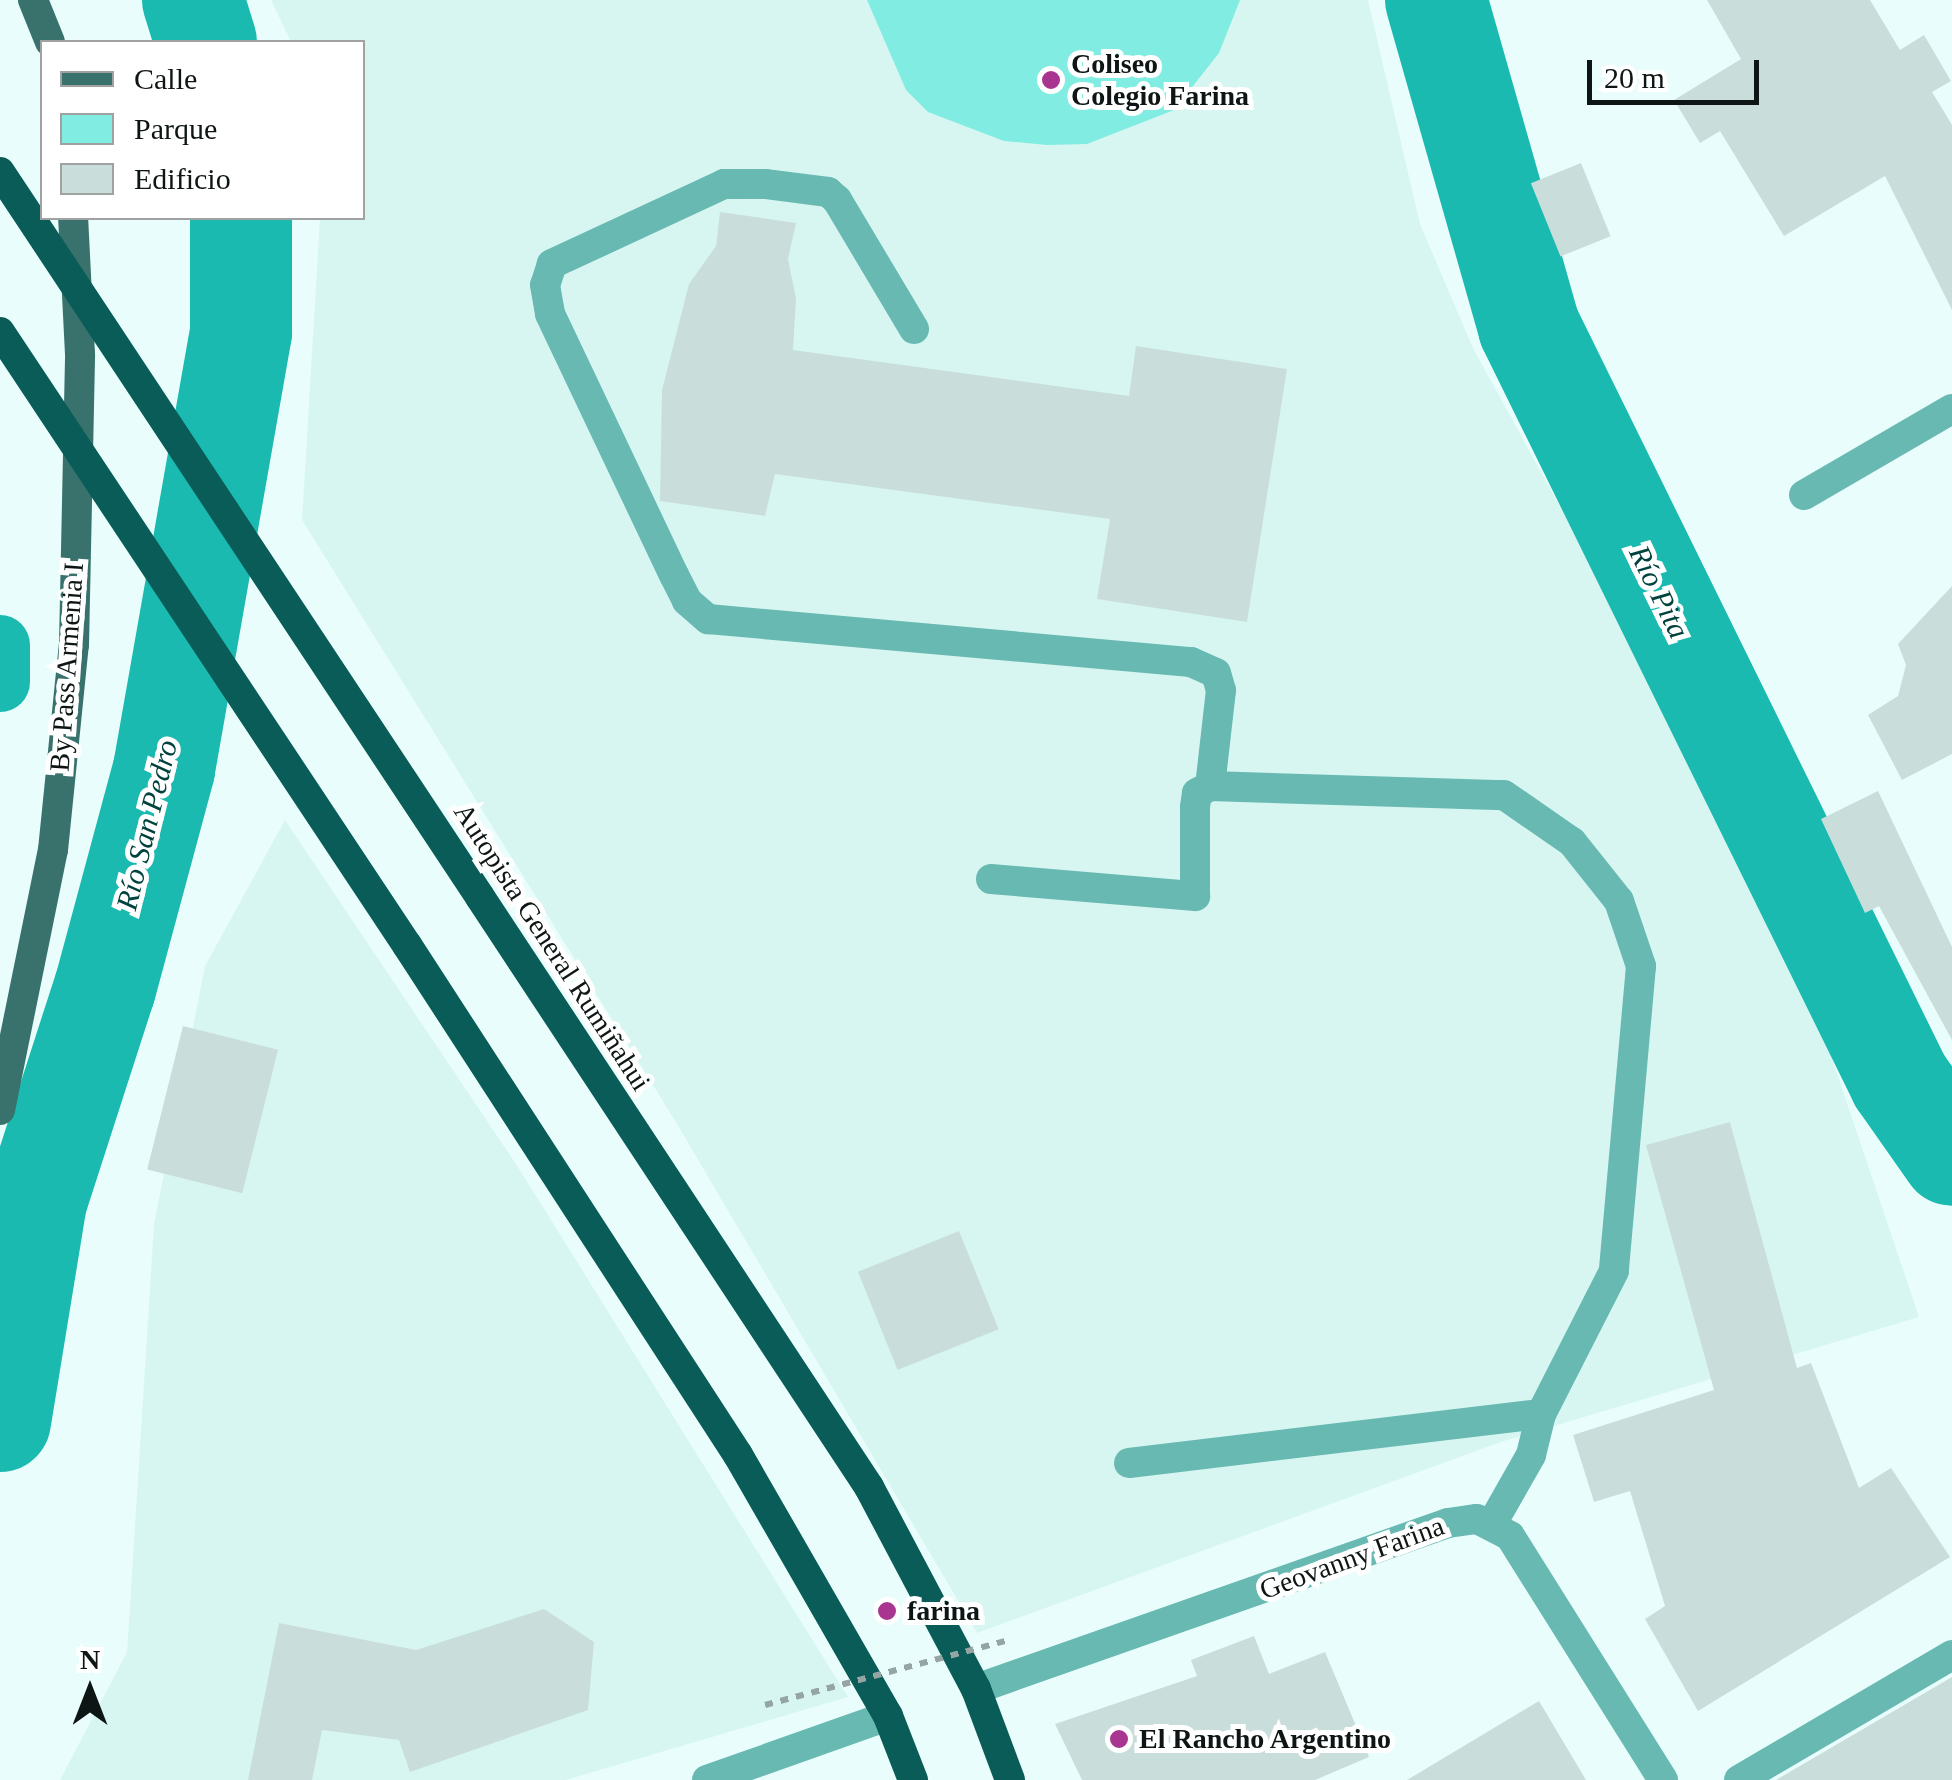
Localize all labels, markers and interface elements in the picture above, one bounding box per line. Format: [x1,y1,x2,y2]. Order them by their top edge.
legend [40,40,365,220]
scale bar [1592,40,1764,102]
place label: Coliseo Colegio Farina [1071,47,1249,113]
text: 20 m [1604,61,1665,94]
text: Calle [134,62,197,95]
marker: Coliseo Colegio Farina [1040,69,1062,91]
text: Parque [134,112,217,145]
text: Edificio [134,162,231,195]
water label: Río Pita [1621,540,1697,644]
street label: By Pass Armenia I [43,561,91,773]
water label: Río San Pedro [109,736,185,914]
street label: Autopista General Rumiñahui [446,797,658,1097]
street label: Geovanny Farina [1255,1509,1449,1607]
place label: farina [907,1594,980,1628]
marker: farina [876,1600,898,1622]
north arrow [40,1640,140,1740]
text: N [80,1644,100,1675]
place label: El Rancho Argentino [1139,1722,1393,1756]
marker: El Rancho Argentino [1108,1728,1130,1750]

